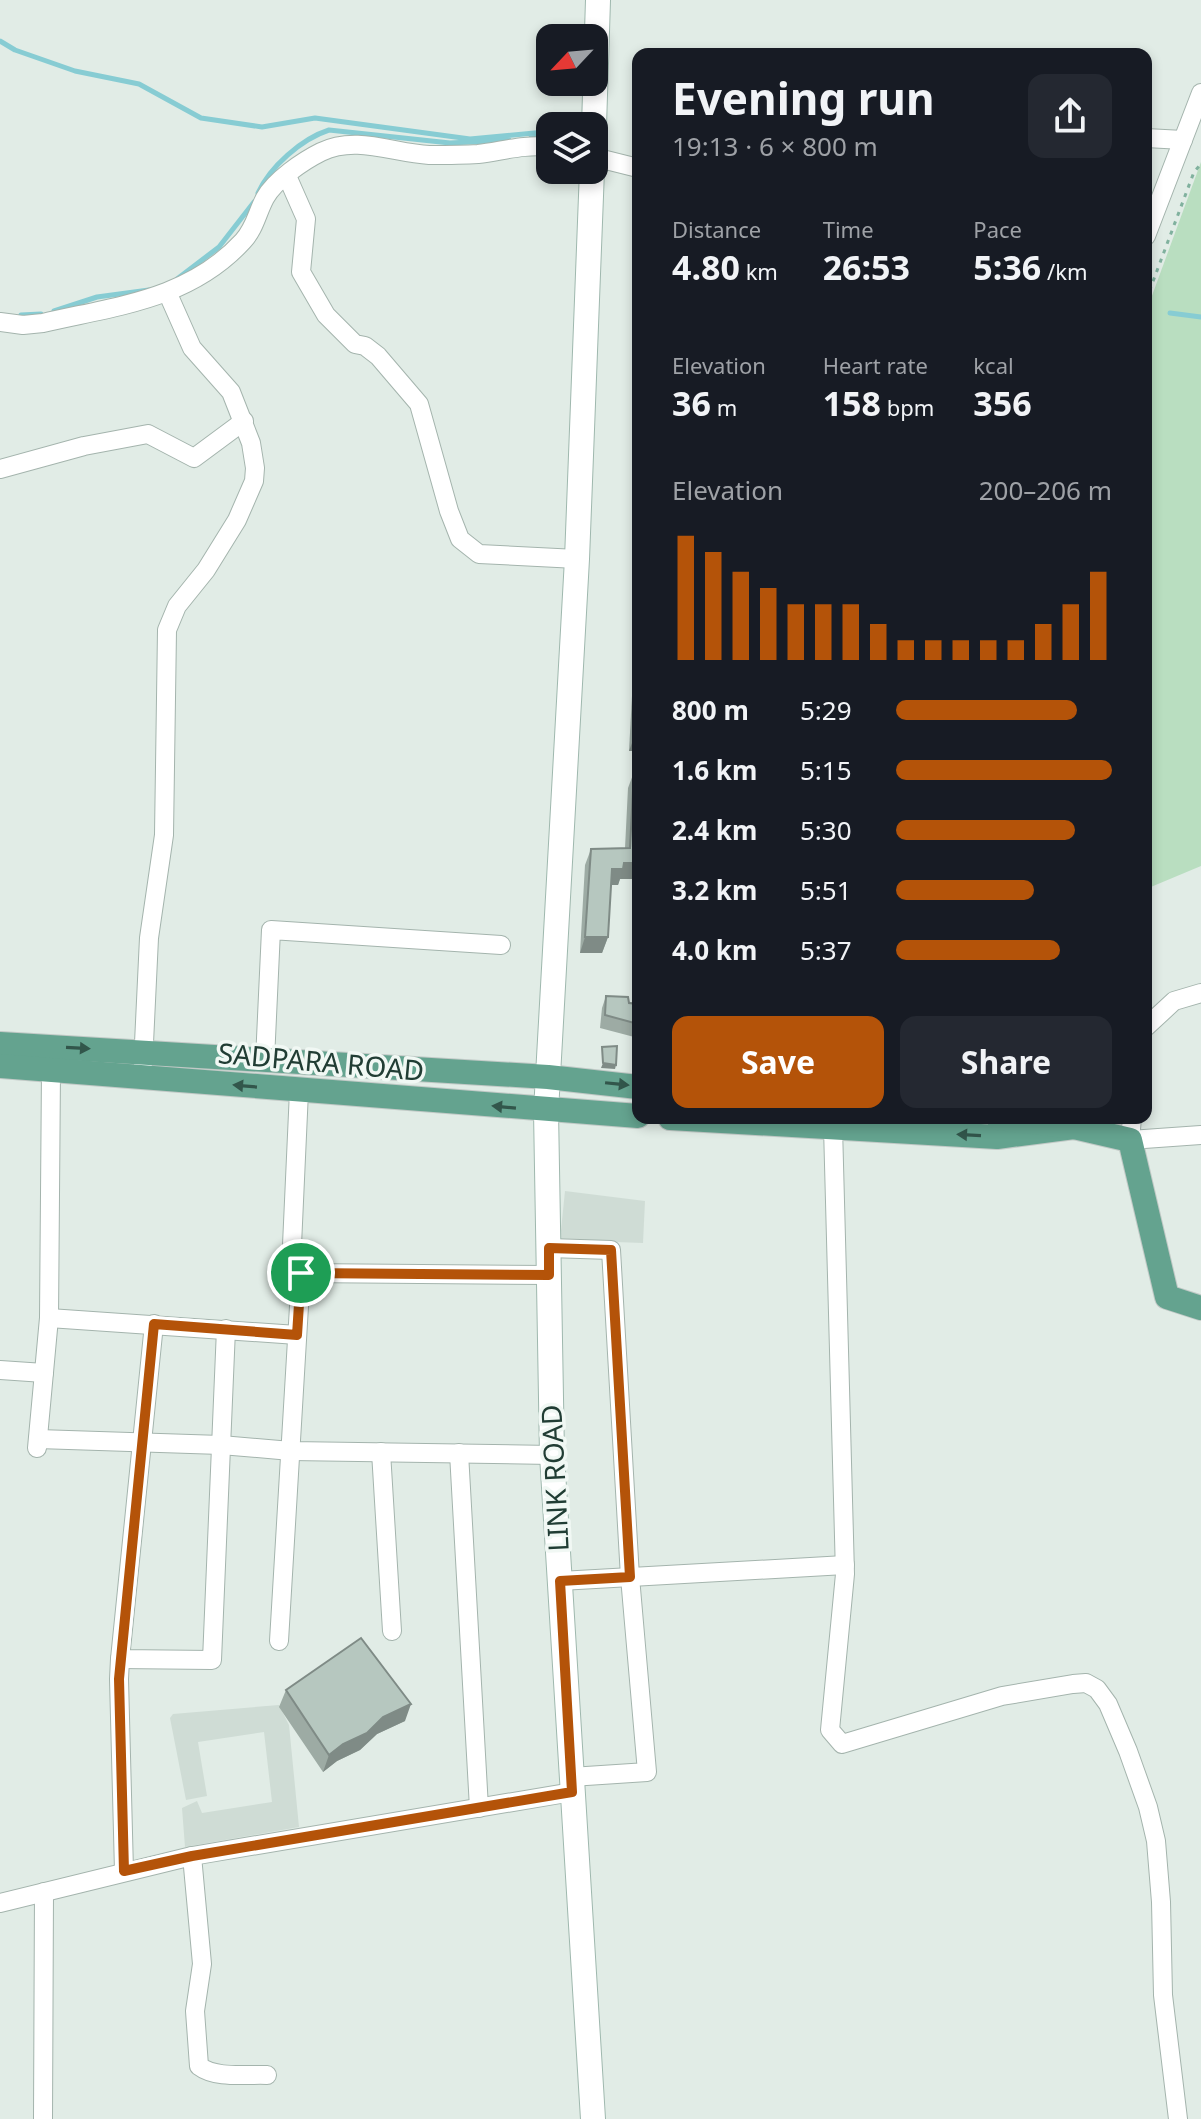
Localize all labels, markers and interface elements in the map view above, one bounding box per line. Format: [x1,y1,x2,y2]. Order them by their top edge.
north arrow [536,24,608,96]
map controls [536,24,608,184]
text: Evening run [672,68,935,128]
button: share [1028,74,1112,158]
button: layers [536,112,608,184]
text: 19:13 · 6 × 800 m [672,128,878,164]
text: Distance [672,214,761,244]
text: Time [823,214,874,244]
text: Pace [973,214,1022,244]
text: 4.80 [672,244,740,290]
text: 26:53 [823,244,910,290]
text: 5:36 [973,244,1041,290]
text: km [740,256,778,286]
text: /km [1041,256,1087,286]
text: Elevation [672,350,766,380]
text: Heart rate [823,350,928,380]
text: kcal [973,350,1014,380]
text: 36 [672,380,711,426]
text: 158 [823,380,881,426]
text: 356 [973,380,1032,426]
text: m [711,392,737,422]
text: bpm [881,392,934,422]
text: Elevation [672,472,783,508]
text: 200–206 m [979,472,1112,508]
text: 800 m [672,692,749,728]
text: 5:29 [800,692,852,728]
text: 1.6 km [672,752,757,788]
text: 5:15 [800,752,852,788]
text: 2.4 km [672,812,757,848]
text: 5:30 [800,812,852,848]
text: 3.2 km [672,872,757,908]
text: 5:51 [800,872,852,908]
text: 4.0 km [672,932,757,968]
text: 5:37 [800,932,852,968]
button: Save [672,1016,884,1108]
button: Share [900,1016,1112,1108]
street label: SADPARA ROAD [216,1033,426,1089]
one-way arrow [66,1042,91,1055]
one-way arrow [604,1078,629,1091]
one-way arrow [232,1079,257,1092]
one-way arrow [491,1101,516,1114]
one-way arrow [956,1128,981,1141]
pin [267,1239,335,1307]
icon: arrive [279,1251,323,1295]
street label: LINK ROAD [531,1404,577,1553]

